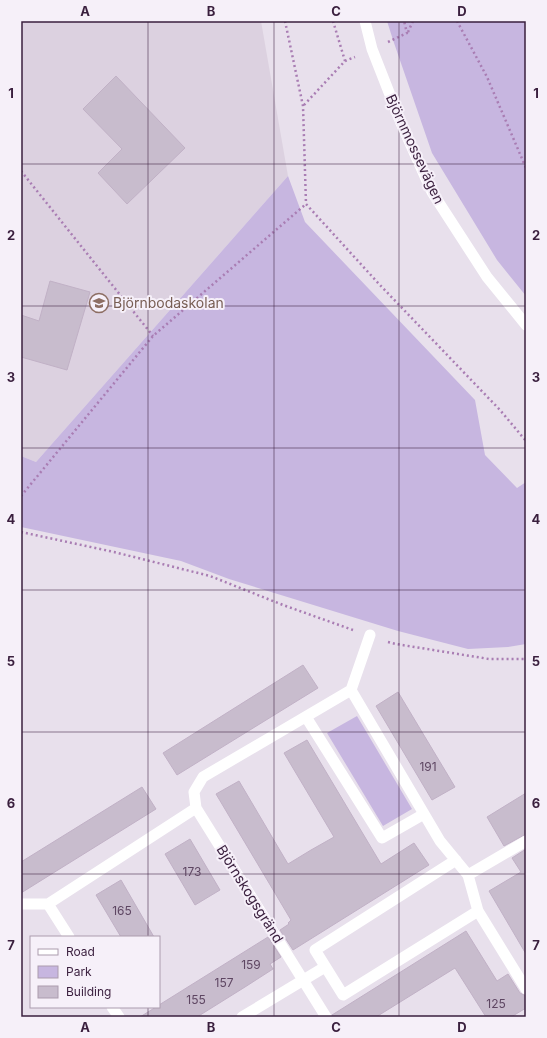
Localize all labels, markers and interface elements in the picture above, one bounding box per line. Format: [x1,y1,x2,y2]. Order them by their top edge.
text: A [80,3,90,19]
text: B [207,3,216,19]
text: C [331,3,341,19]
text: D [457,3,467,19]
text: 1 [8,85,14,101]
text: 1 [533,85,539,101]
street label: Björnmossevägen [383,91,448,206]
text: 2 [7,227,15,243]
text: 2 [532,227,540,243]
school or university icon: Björnbodaskolan [88,292,110,314]
place label: Björnbodaskolan [113,294,224,311]
text: 3 [7,369,15,385]
text: 3 [532,369,540,385]
text: 4 [7,511,16,527]
text: 4 [532,511,541,527]
text: 5 [7,653,15,669]
text: 5 [532,653,540,669]
house number: 191 [419,759,437,774]
text: 6 [7,795,15,811]
text: 6 [532,795,540,811]
street label: Björnskogsgränd [213,842,287,946]
house number: 173 [183,864,201,879]
house number: 165 [112,903,132,918]
legend [30,936,160,1008]
text: 7 [7,937,15,953]
text: 7 [532,937,540,953]
text: Road [66,944,95,959]
house number: 159 [241,957,261,972]
text: Park [66,964,92,979]
house number: 157 [215,975,234,990]
text: Building [66,984,111,999]
house number: 155 [186,992,206,1007]
house number: 125 [486,996,506,1011]
text: A [80,1019,90,1035]
text: B [207,1019,216,1035]
text: C [331,1019,341,1035]
text: D [457,1019,467,1035]

